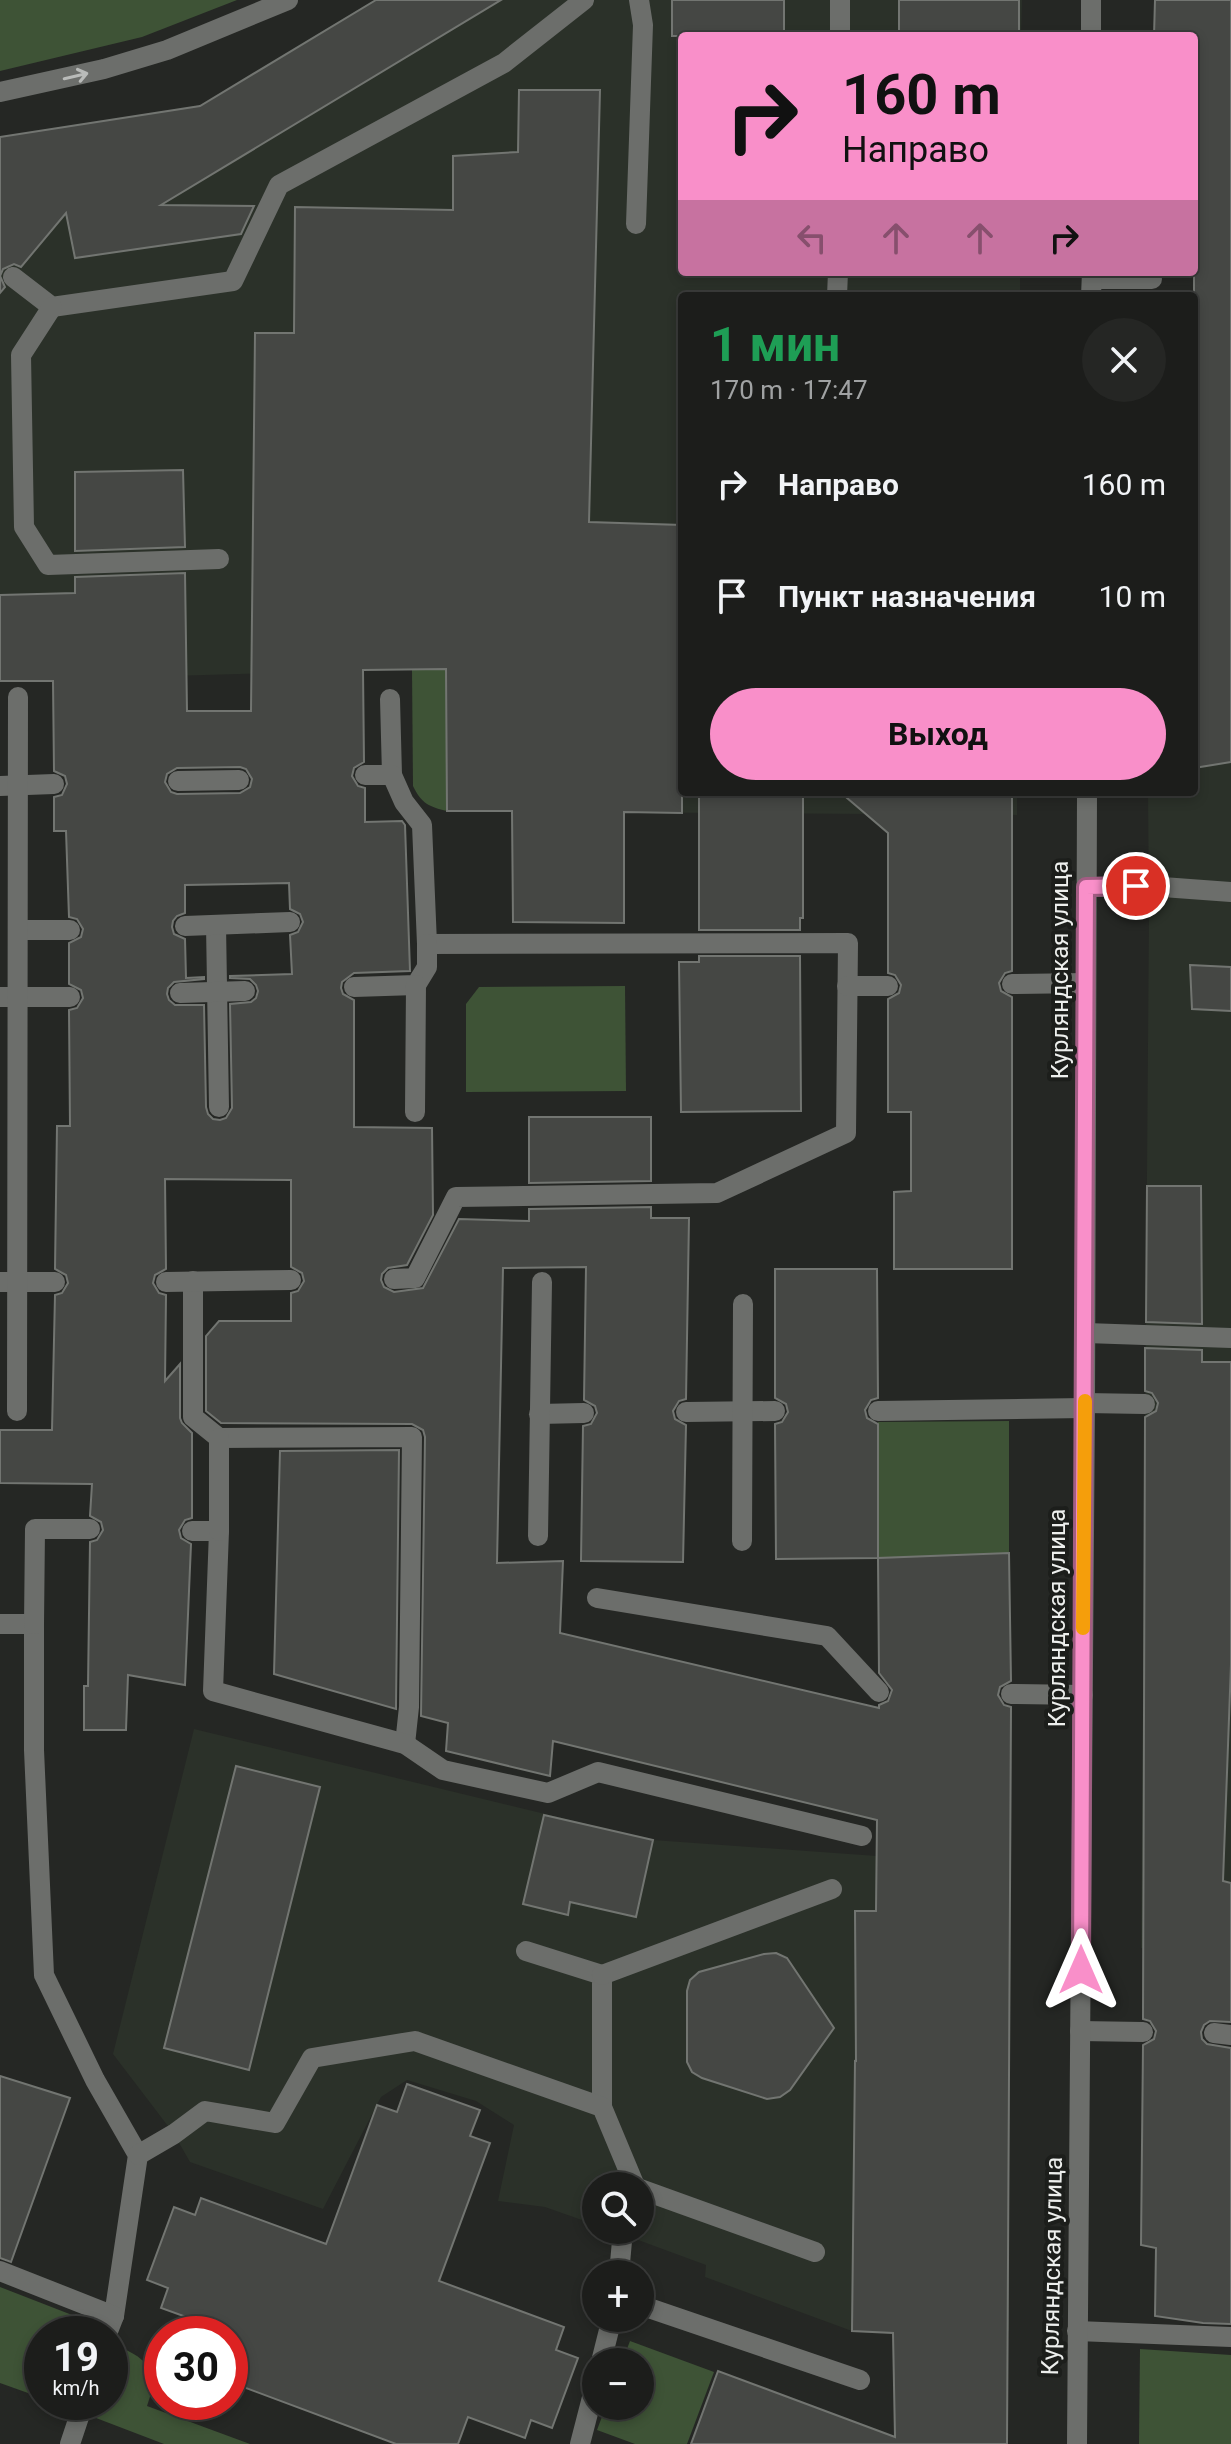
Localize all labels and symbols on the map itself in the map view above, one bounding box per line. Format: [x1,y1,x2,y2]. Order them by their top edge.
one-way arrow [63,68,89,83]
pin [1102,852,1170,920]
street label: Курляндская улица [1046,861,1074,1079]
street label: Курляндская улица [1043,1509,1071,1727]
position arrow [1039,1928,1123,2012]
street label: Курляндская улица [1036,2156,1068,2376]
speed limit sign: 30 [144,2316,248,2420]

